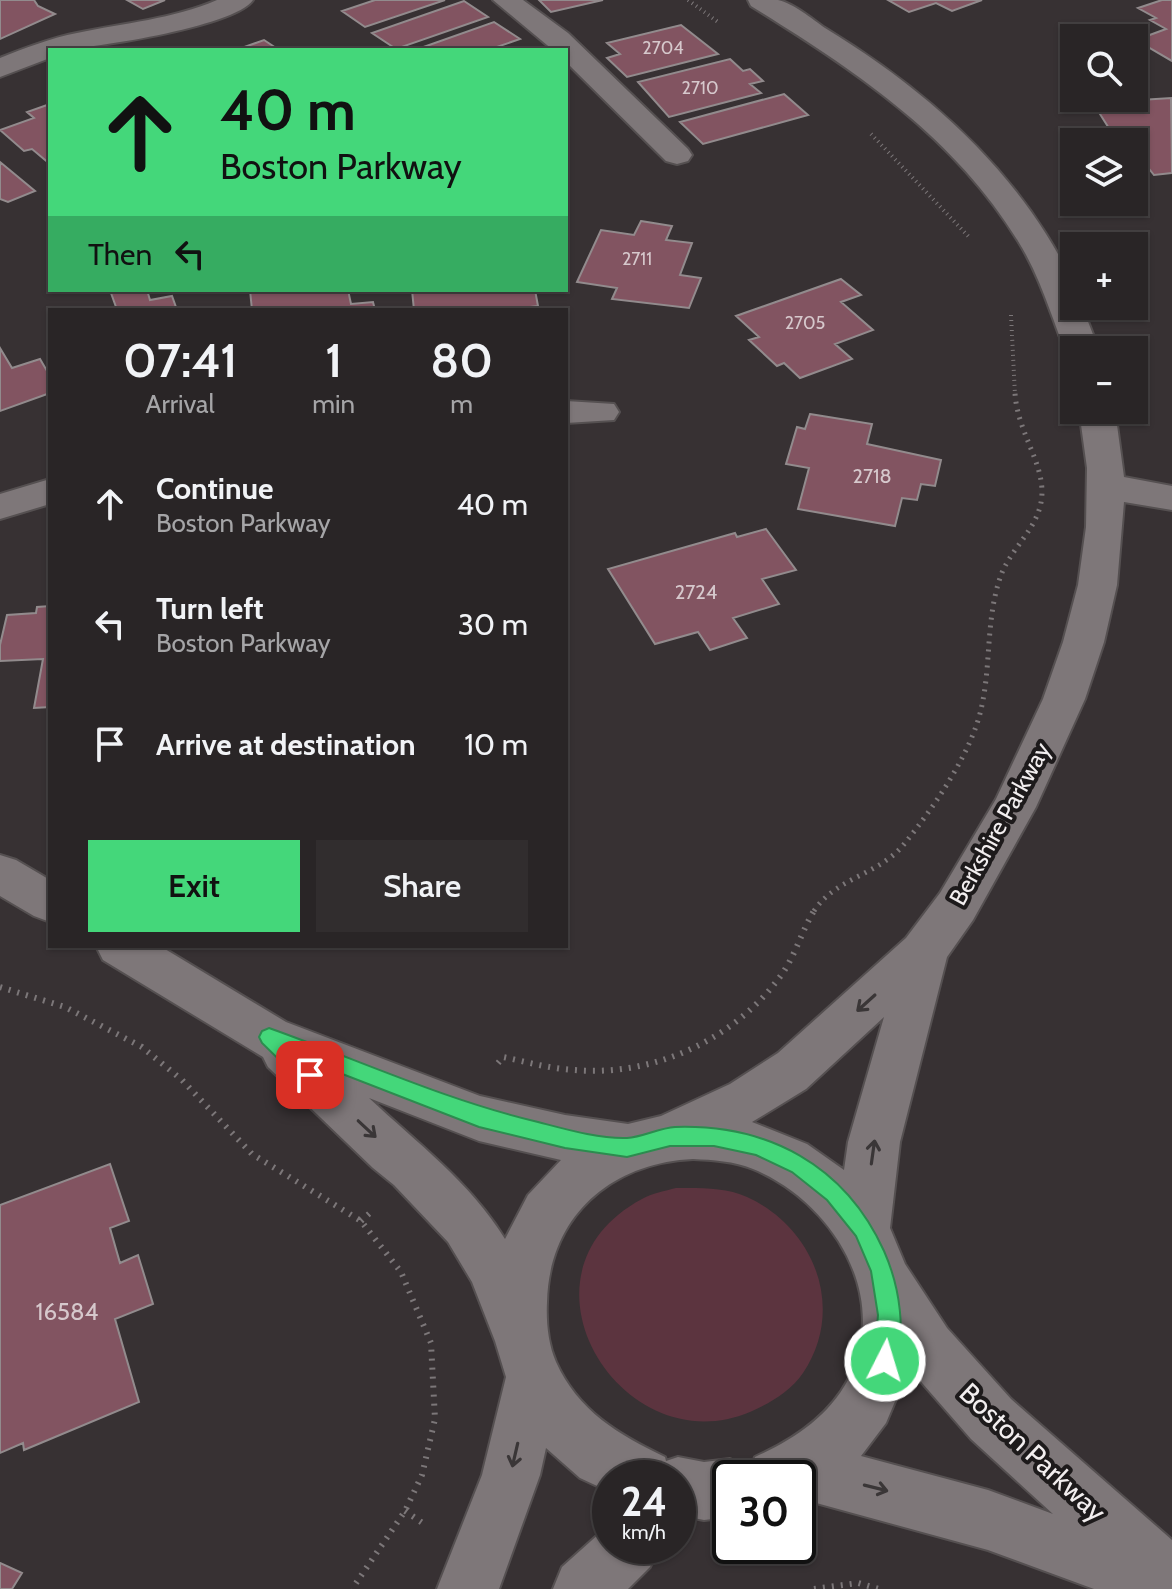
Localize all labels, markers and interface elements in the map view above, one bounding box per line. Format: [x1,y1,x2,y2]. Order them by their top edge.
map controls [1060,24,1148,424]
button: search [1060,24,1148,112]
house number: 2704 [642,37,684,59]
text: 40 m [220,76,356,144]
house number: 2710 [682,77,718,99]
icon: ahead [88,80,192,184]
button: layers [1060,128,1148,216]
text: Boston Parkway [220,144,462,188]
icon: left [168,232,212,276]
button: + [1060,232,1148,320]
text: Then [88,236,152,273]
house number: 2711 [622,248,652,270]
house number: 2705 [785,312,825,334]
text: 07:41 [123,331,237,389]
text: 1 [325,331,342,389]
text: 80 [430,331,493,389]
button: − [1060,336,1148,424]
text: Arrival [146,388,215,420]
text: min [312,388,355,420]
text: m [450,388,473,420]
house number: 2718 [852,464,892,488]
text: Continue [156,470,273,507]
icon: ahead [88,482,132,526]
text: 40 m [457,486,528,523]
text: Boston Parkway [156,507,331,539]
house number: 2724 [675,580,718,604]
text: Turn left [156,590,264,627]
icon: left [88,602,132,646]
text: 30 m [458,606,528,643]
text: Boston Parkway [156,627,331,659]
icon: arrive [88,722,132,766]
text: Arrive at destination [156,726,416,763]
text: 10 m [464,726,528,763]
street label: Berkshire Parkway [943,737,1056,910]
button: Exit [88,840,300,932]
button: Share [316,840,528,932]
one-way arrow [857,993,877,1011]
pin [276,1041,344,1109]
icon: arrive [288,1053,332,1097]
one-way arrow [357,1119,377,1138]
one-way arrow [866,1140,881,1165]
house number: 16584 [36,1297,99,1326]
position arrow [843,1319,927,1403]
street label: Boston Parkway [953,1375,1113,1529]
one-way arrow [507,1442,522,1467]
speed limit sign: 30 [712,1460,816,1564]
text: 24 [621,1477,667,1526]
one-way arrow [862,1481,888,1496]
text: km/h [622,1520,666,1544]

